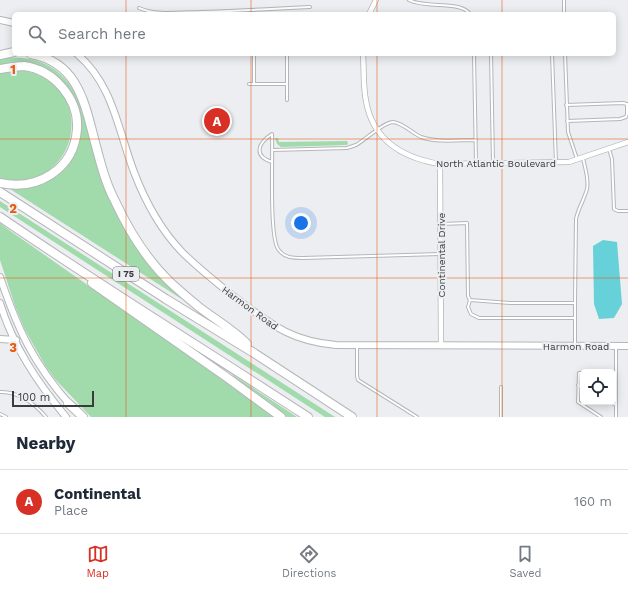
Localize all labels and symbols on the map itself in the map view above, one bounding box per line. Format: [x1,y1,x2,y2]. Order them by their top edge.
text: 1 [10,62,16,77]
pin: A [204,106,230,136]
street label: North Atlantic Boulevard [436,158,556,169]
text: 2 [9,201,17,216]
street label: Continental Drive [436,212,447,297]
your location [291,213,311,233]
road number: I 75 [113,267,139,281]
street label: Harmon Road [220,284,280,332]
text: 3 [9,340,17,355]
street label: Harmon Road [543,341,609,352]
scale bar [12,389,94,408]

